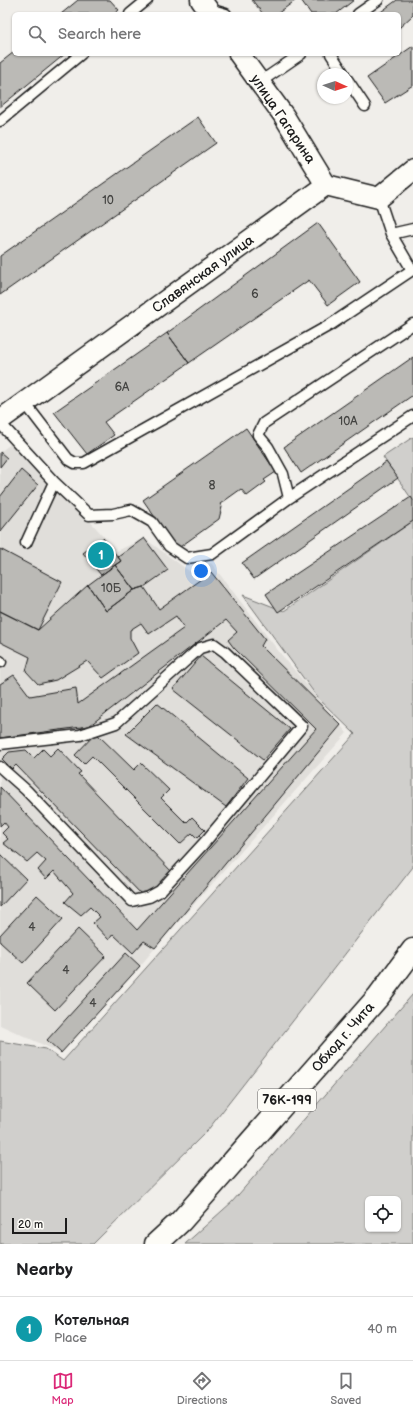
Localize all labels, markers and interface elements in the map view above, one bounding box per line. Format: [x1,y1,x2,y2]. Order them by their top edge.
search box [12,12,401,56]
icon: search [26,23,48,45]
text: Search here [58,25,141,44]
north arrow [317,68,353,104]
street label: улица Гагарина [247,71,319,167]
house number: 10 [102,193,114,208]
street label: Славянская улица [149,231,258,317]
house number: 6 [251,287,259,302]
house number: 6А [115,380,130,395]
house number: 10А [339,414,358,429]
house number: 8 [209,478,216,493]
pin: 1 [88,540,114,570]
your location [191,561,211,581]
house number: 10Б [101,581,122,596]
house number: 4 [28,920,36,935]
house number: 4 [62,963,70,978]
house number: 4 [89,996,97,1011]
street label: Обход г. Чита [308,998,378,1075]
road number: 76К-199 [258,1089,316,1111]
map controls [365,1196,401,1232]
button: locate [365,1196,401,1232]
scale bar [12,1216,67,1235]
text: 20 m [18,1218,43,1231]
text: Nearby [16,1260,73,1280]
text: Котельная [54,1311,129,1330]
text: 1 [26,1321,32,1337]
text: 40 m [367,1321,397,1337]
text: Place [54,1330,87,1346]
tab: Map [52,1370,74,1407]
tab: Directions [177,1370,227,1407]
tab: Saved [331,1370,361,1407]

